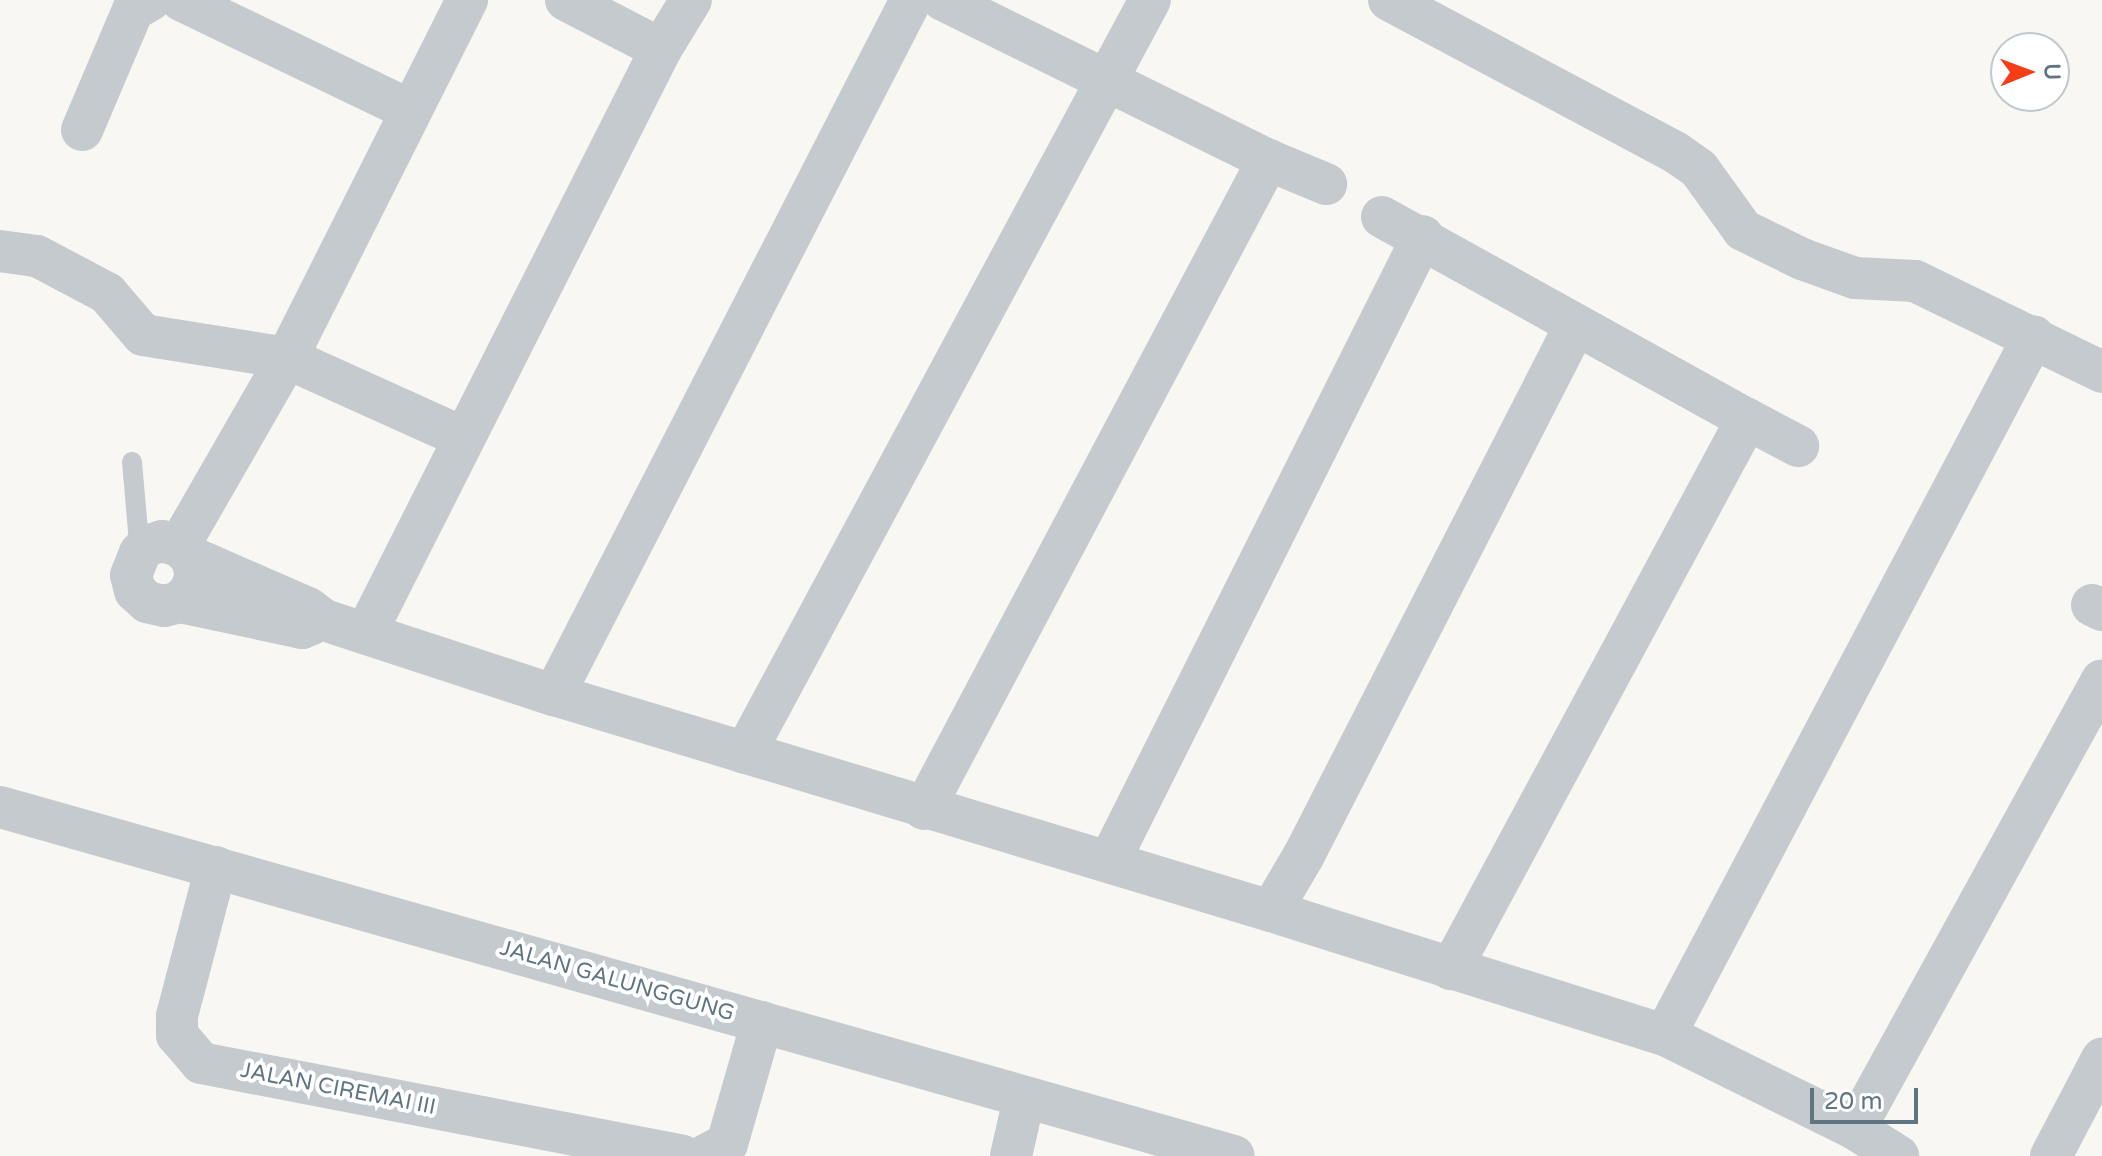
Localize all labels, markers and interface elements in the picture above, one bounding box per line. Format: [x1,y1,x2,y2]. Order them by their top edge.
north arrow [1990,32,2070,112]
text: U [2039,63,2065,80]
street label: JALAN GALUNGGUNG [497,935,737,1027]
street label: JALAN CIREMAI III [238,1057,438,1121]
scale bar [1814,1072,1922,1122]
text: 20 m [1824,1087,1882,1116]

